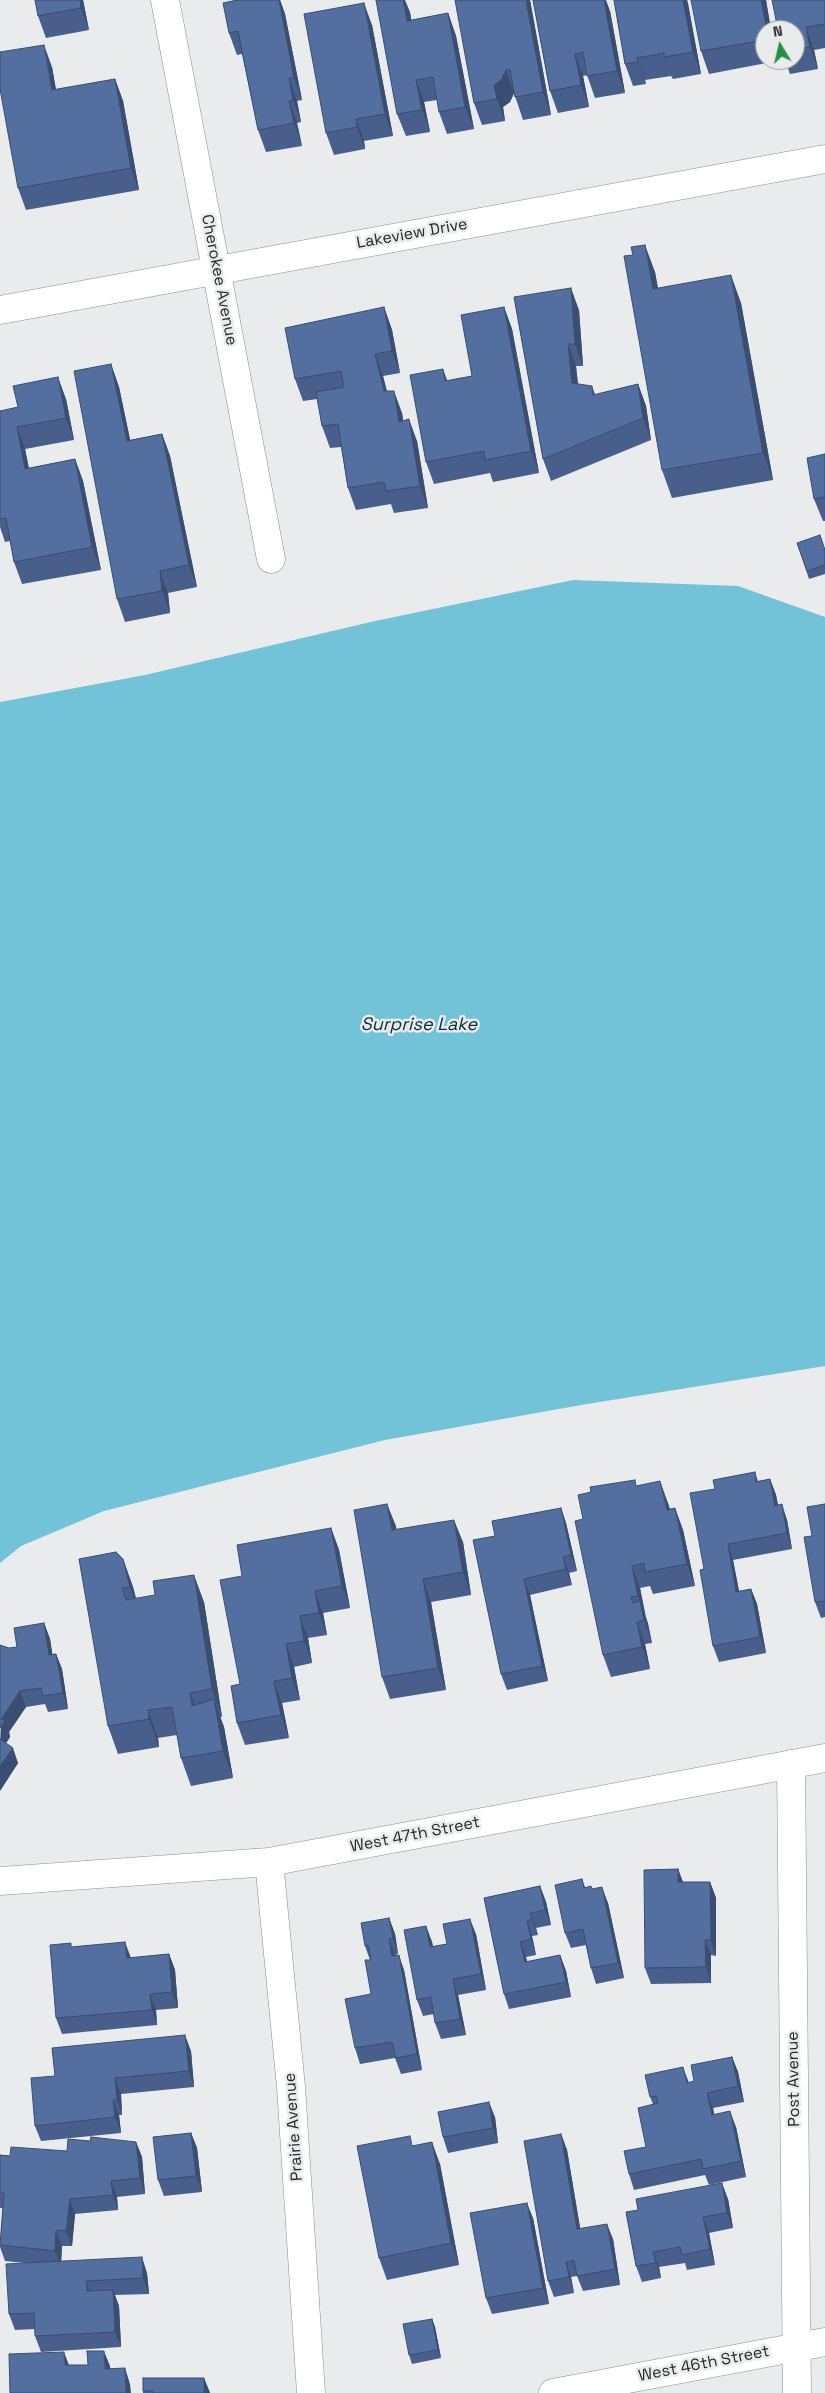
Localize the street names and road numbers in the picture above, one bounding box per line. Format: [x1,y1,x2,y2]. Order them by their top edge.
street label: Cherokee Avenue [197,213,241,347]
street label: Lakeview Drive [355,215,469,253]
street label: West 47th Street [349,1813,481,1857]
street label: Post Avenue [784,2031,804,2127]
street label: Prairie Avenue [281,2072,307,2182]
street label: West 46th Street [637,2342,771,2386]

